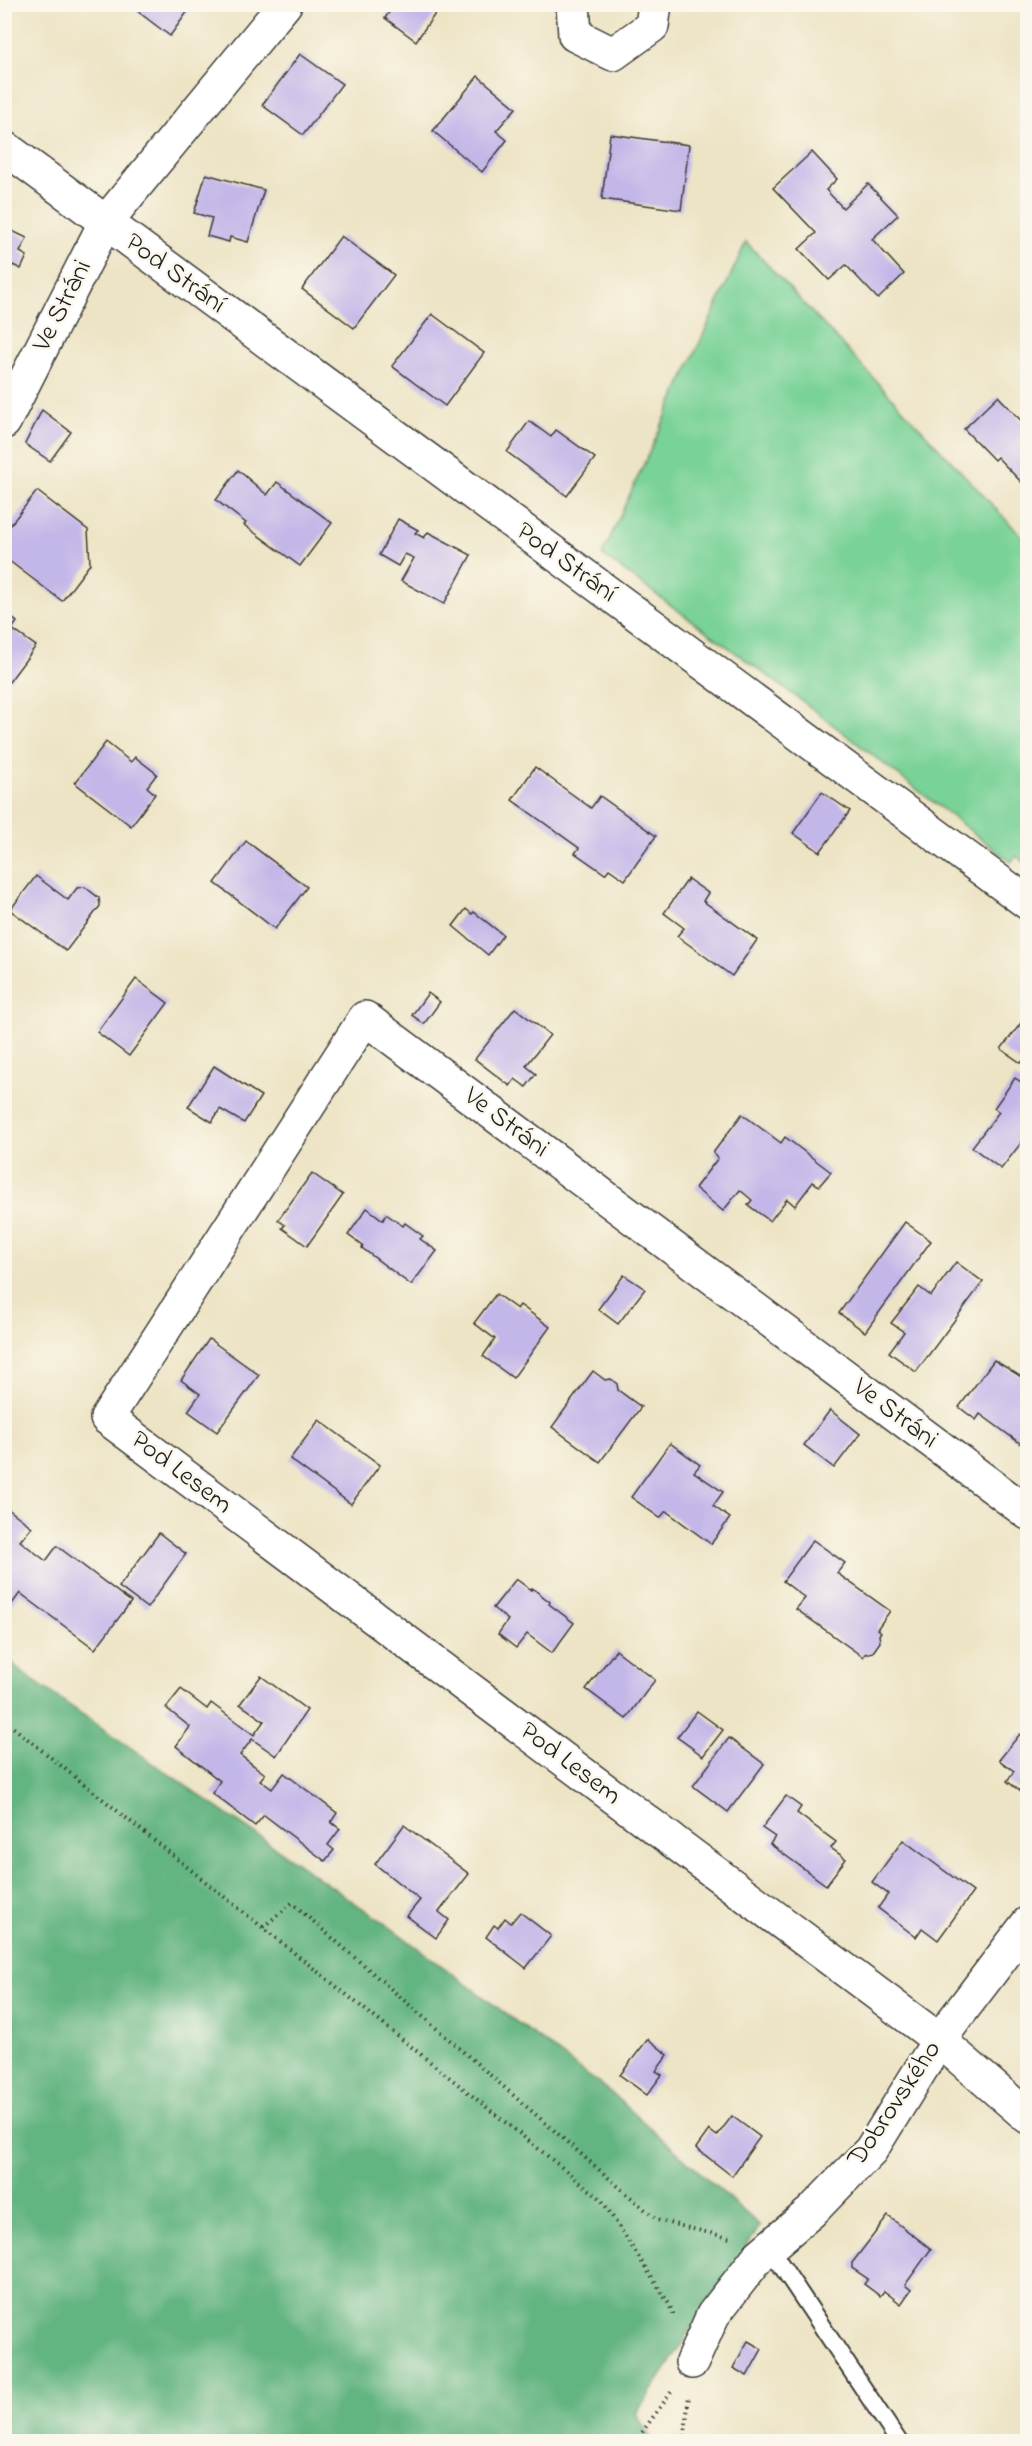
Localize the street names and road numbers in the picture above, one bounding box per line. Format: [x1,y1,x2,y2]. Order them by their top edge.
street label: Pod Strání [116,224,234,324]
street label: Ve Stráni [23,253,103,359]
street label: Pod Strání [507,513,625,613]
street label: Ve Stráni [454,1077,557,1168]
street label: Ve Stráni [843,1368,946,1459]
street label: Pod Lesem [122,1422,240,1524]
street label: Pod Lesem [511,1713,629,1815]
street label: Dobrovského [838,2033,952,2176]

